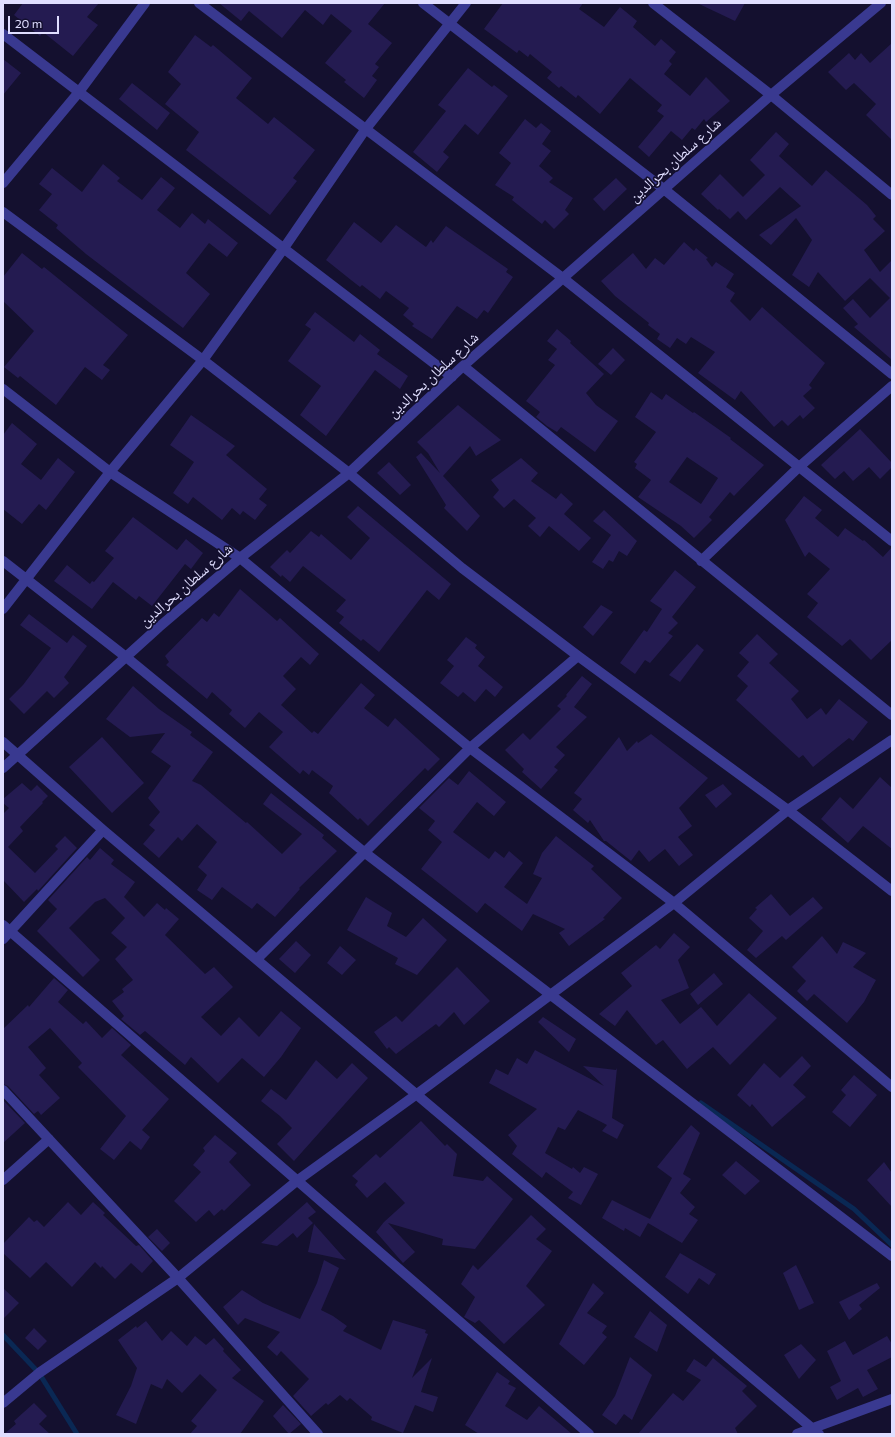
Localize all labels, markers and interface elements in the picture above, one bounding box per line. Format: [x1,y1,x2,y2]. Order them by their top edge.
scale bar [10,8,61,34]
text: 20 m [15,16,42,30]
street label: شارع سلطان بحرالدين [625,114,725,206]
street label: شارع سلطان بحرالدين [384,328,482,422]
street label: شارع سلطان بحرالدين [136,540,236,630]

